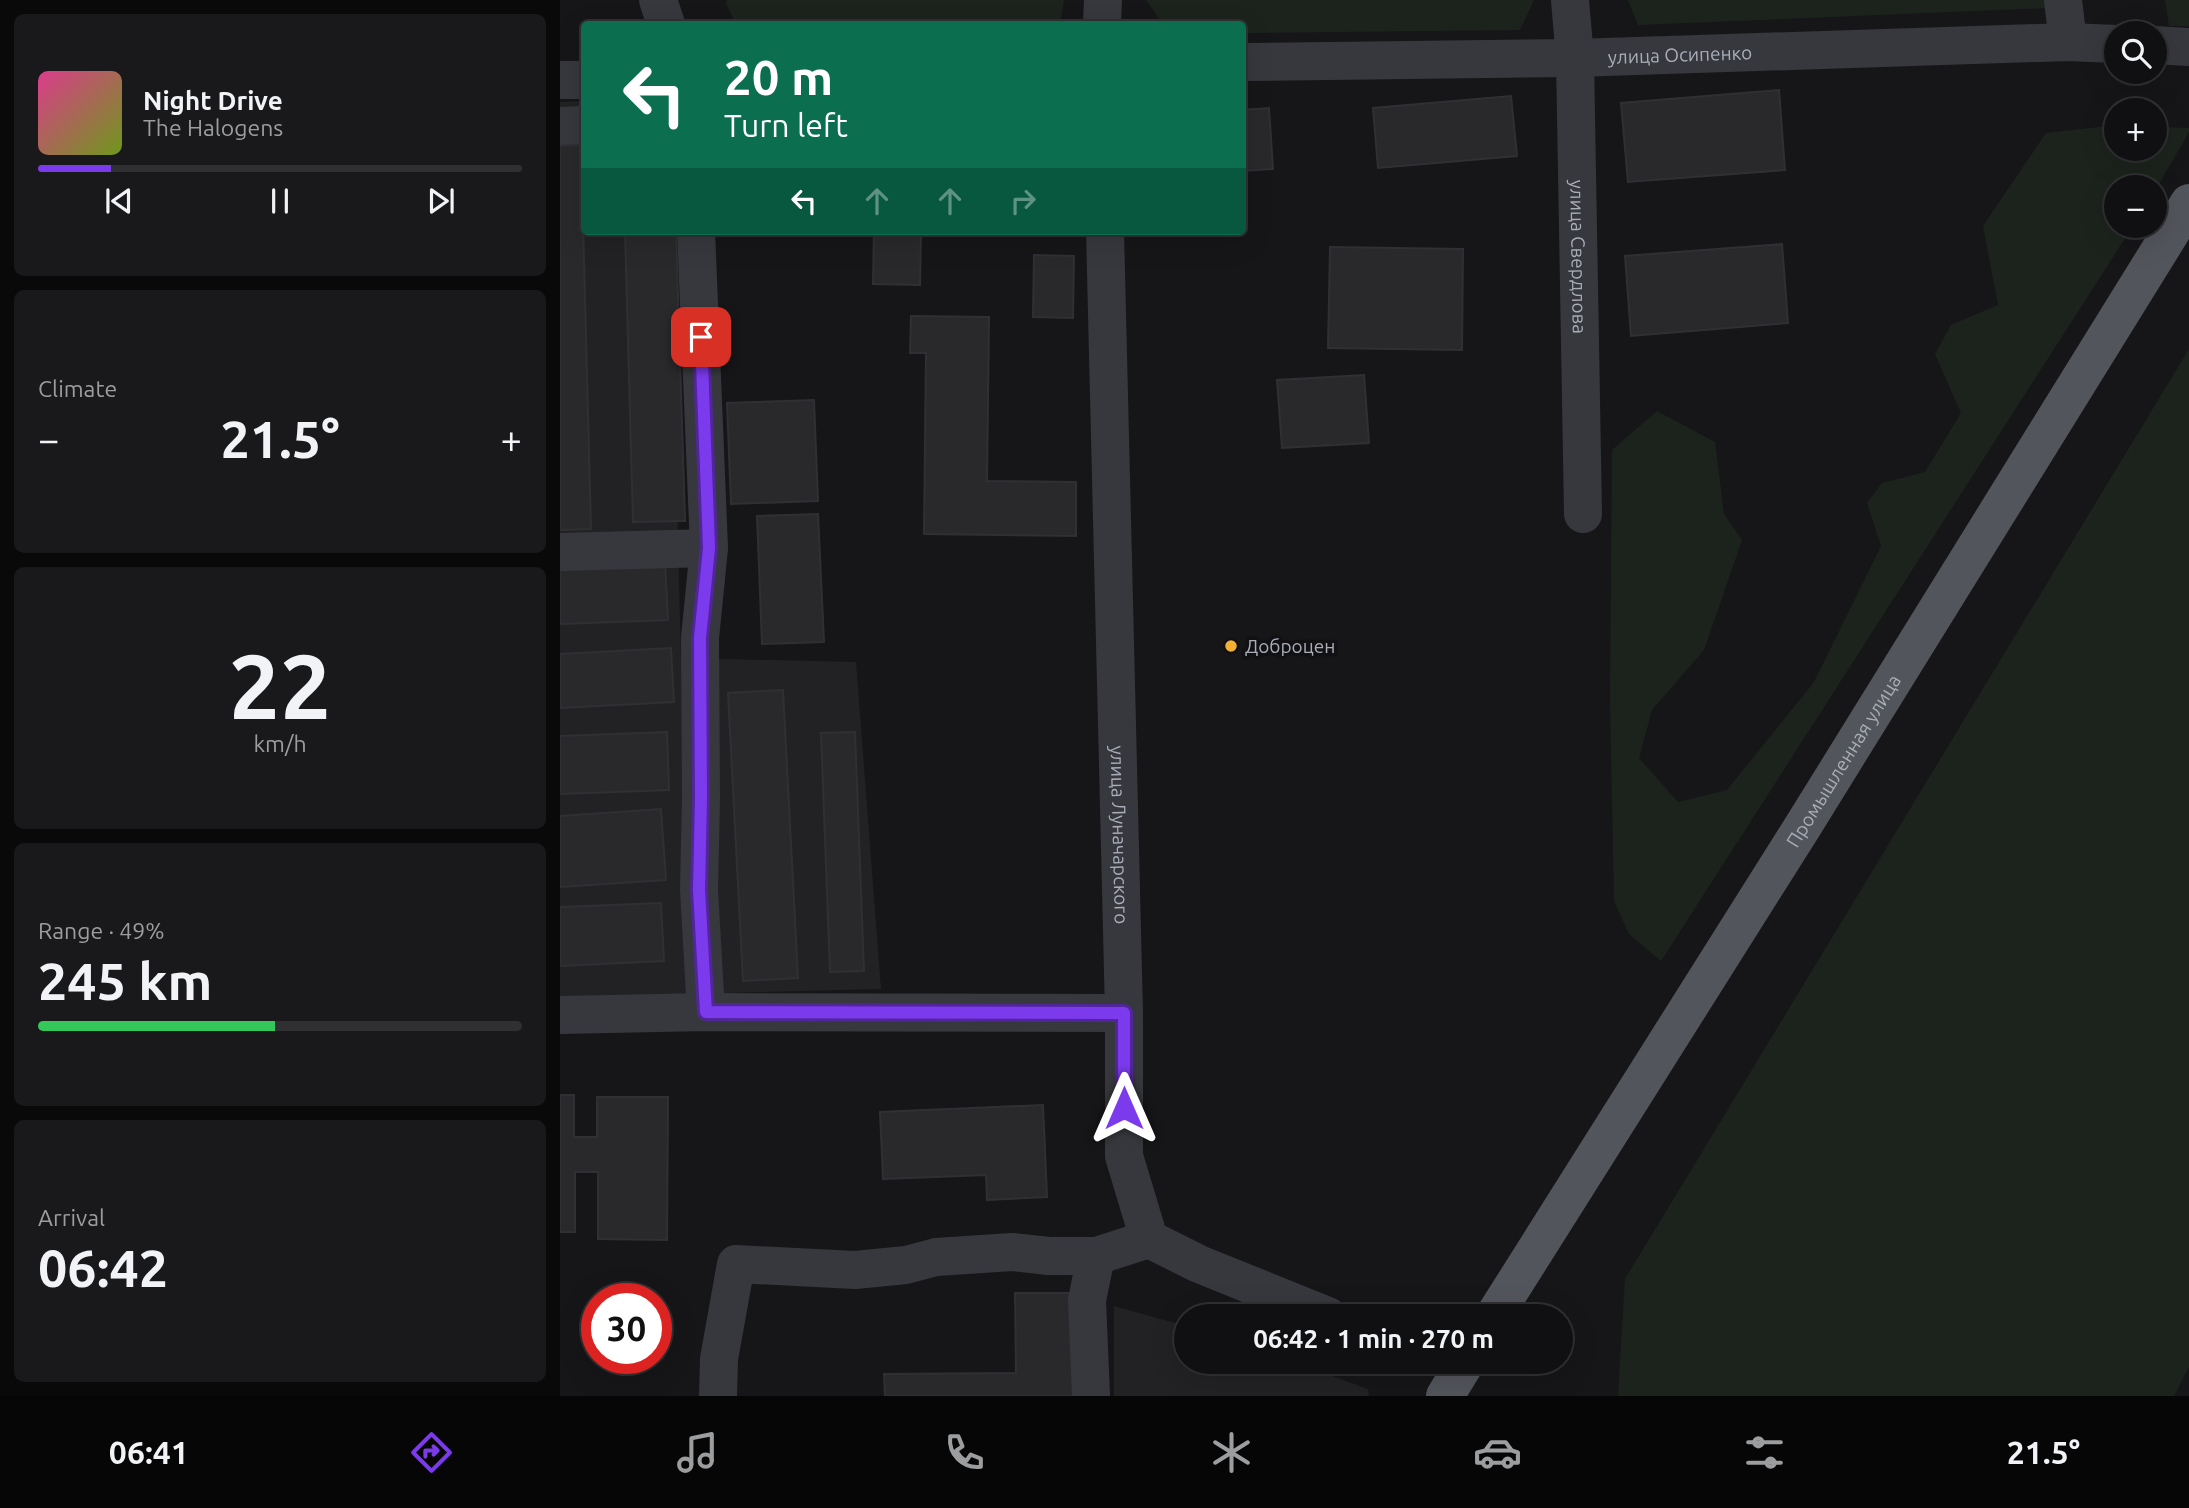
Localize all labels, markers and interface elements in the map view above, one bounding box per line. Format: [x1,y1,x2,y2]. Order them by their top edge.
map controls [2104,21,2167,238]
button: search [2104,21,2167,84]
street label: улица Осипенко [1607,41,1752,68]
icon: left [609,49,700,140]
text: 20 m [724,49,833,104]
text: Night Drive [143,86,283,115]
button: + [2104,98,2167,161]
text: Turn left [724,107,848,143]
text: The Halogens [143,115,283,140]
button: − [2104,175,2167,238]
street label: улица Свердлова [1566,179,1591,334]
icon: previous [100,182,138,220]
icon: pause [261,182,299,220]
icon: next [422,182,460,220]
icon: left [785,182,823,220]
icon: ahead [858,182,896,220]
icon: ahead [931,182,969,220]
icon: right [1004,182,1042,220]
pin [671,307,731,367]
icon: arrive [682,318,720,356]
text: Climate [38,376,117,401]
text: 21.5° [220,410,340,468]
text: − [38,418,59,460]
text: + [501,418,522,460]
text: 22 [229,634,331,736]
place label: Доброцен [1245,635,1335,657]
marker: Доброцен [1223,638,1239,654]
street label: Промышленная улица [1782,670,1905,851]
text: km/h [253,731,307,756]
street label: улица Луначарского [1107,745,1133,924]
text: Range · 49% [38,918,165,943]
text: 245 km [38,952,212,1010]
position arrow [1087,1071,1161,1145]
text: Arrival [38,1205,105,1230]
text: 06:42 [38,1239,168,1297]
speed limit sign: 30 [581,1283,672,1374]
text: 06:42 · 1 min · 270 m [1253,1324,1494,1353]
icon: directions [407,1428,456,1477]
icon: music [673,1428,722,1477]
icon: phone [940,1428,989,1477]
icon: climate [1207,1428,1256,1477]
icon: car [1473,1428,1522,1477]
icon: filters [1740,1428,1789,1477]
text: 06:41 [109,1434,189,1470]
text: 21.5° [2007,1434,2080,1470]

